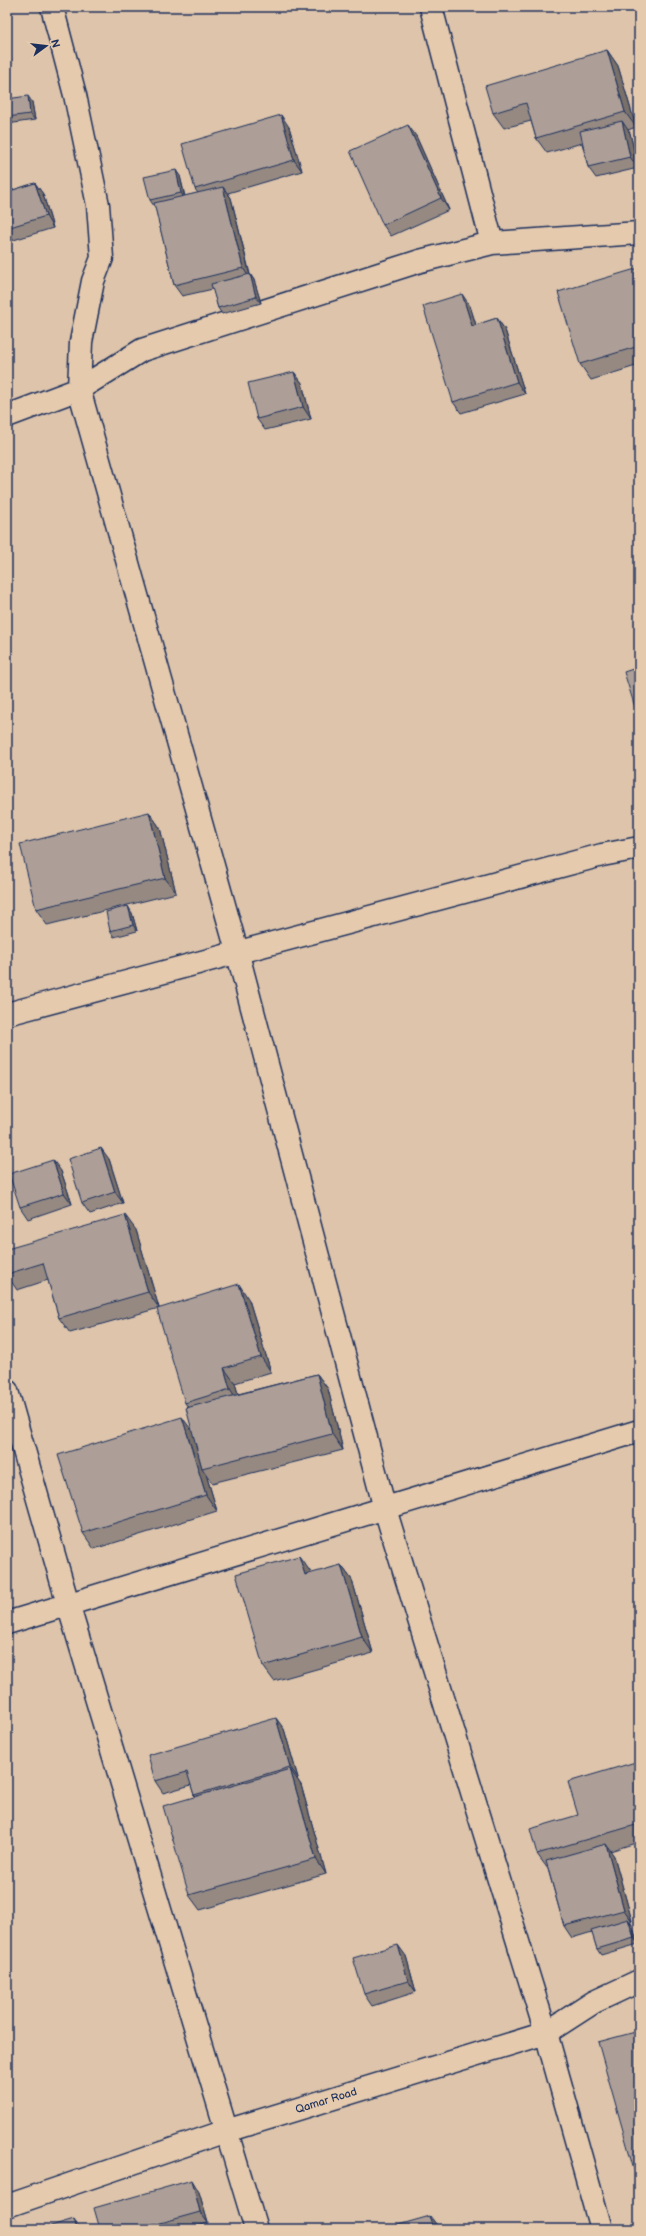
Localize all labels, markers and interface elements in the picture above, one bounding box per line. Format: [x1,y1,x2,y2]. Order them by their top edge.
north arrow [26,26,66,66]
text: N [48,38,63,49]
street label: Qamar Road [294,2085,358,2116]

